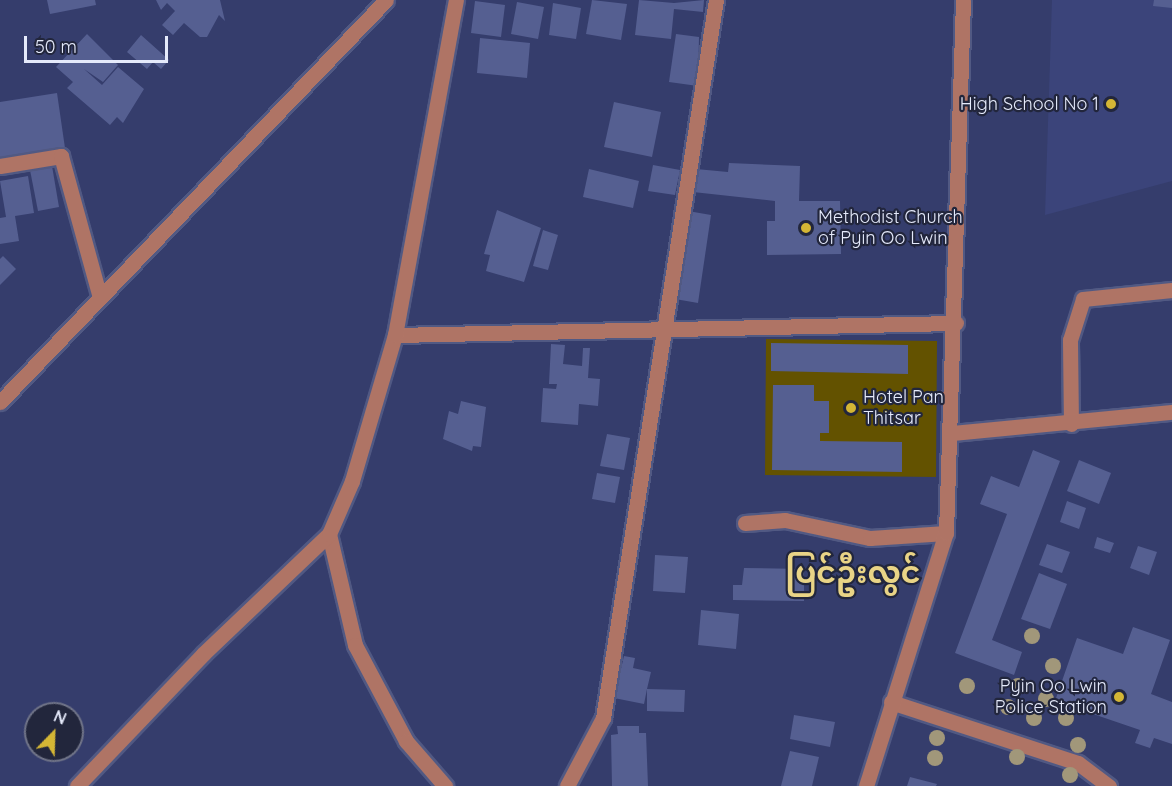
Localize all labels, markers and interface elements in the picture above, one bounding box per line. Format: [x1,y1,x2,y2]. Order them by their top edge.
scale bar [27,24,171,62]
text: 50 m [35,35,77,58]
place label: High School No 1 [960,93,1099,115]
marker: High School No 1 [1104,97,1118,111]
place label: Methodist Church of Pyin Oo Lwin [818,207,963,250]
marker: Methodist Church of Pyin Oo Lwin [799,221,813,235]
place label: Hotel Pan Thitsar [863,387,944,430]
marker: Hotel Pan Thitsar [844,401,858,415]
district label: ပြင်ဦးလွင် [785,554,921,590]
place label: Pyin Oo Lwin Police Station [995,676,1107,718]
marker: Pyin Oo Lwin Police Station [1112,690,1126,704]
north arrow [24,702,84,762]
text: N [51,706,70,729]

